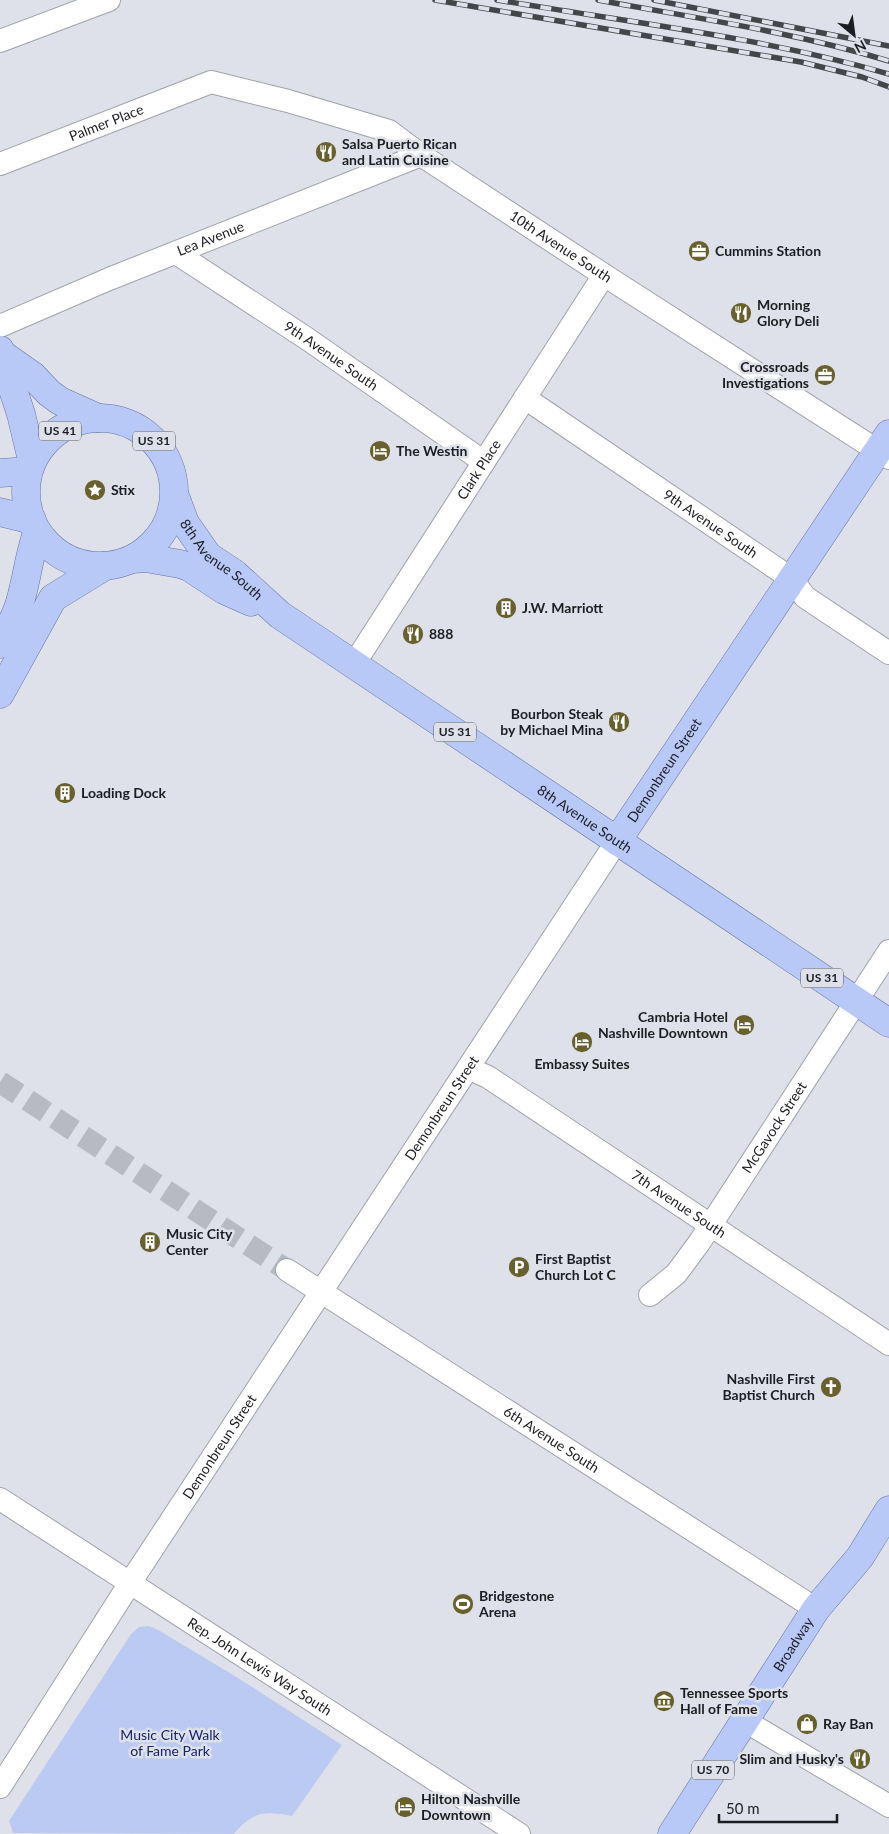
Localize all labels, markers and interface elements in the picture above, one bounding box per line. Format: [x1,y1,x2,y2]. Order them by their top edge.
north arrow [829,10,879,60]
text: N [852,37,869,57]
street label: Palmer Place [66,100,146,144]
place label: Salsa Puerto Rican and Latin Cuisine [342,135,457,168]
restaurant icon: Salsa Puerto Rican and Latin Cuisine [314,140,338,164]
street label: 10th Avenue South [507,207,615,286]
street label: Lea Avenue [174,217,246,259]
office icon: Cummins Station [687,239,711,263]
place label: Cummins Station [715,242,821,259]
place label: Morning Glory Deli [757,296,819,329]
restaurant icon: Morning Glory Deli [729,301,753,325]
street label: 9th Avenue South [281,317,382,394]
place label: Crossroads Investigations [722,358,809,391]
office icon: Crossroads Investigations [813,363,837,387]
road number: US 41 [39,422,81,441]
road number: US 31 [133,432,175,451]
street label: Clark Place [453,436,504,503]
hotel icon: The Westin [368,439,392,463]
place label: The Westin [396,442,467,459]
place icon: Stix [83,478,107,502]
place label: Stix [111,481,135,498]
street label: 9th Avenue South [660,485,761,561]
street label: 8th Avenue South [177,515,267,603]
building icon: J.W. Marriott [494,596,518,620]
place label: J.W. Marriott [522,599,603,616]
restaurant icon: 888 [401,622,425,646]
place label: 888 [429,625,453,642]
place label: Bourbon Steak by Michael Mina [500,705,604,738]
restaurant icon: Bourbon Steak by Michael Mina [607,710,631,734]
street label: Demonbreun Street [623,715,705,825]
road number: US 31 [434,722,476,742]
building icon: Loading Dock [53,781,77,805]
street label: 8th Avenue South [534,781,635,856]
place label: Loading Dock [81,784,167,801]
road number: US 31 [801,968,843,988]
place label: Cambria Hotel Nashville Downtown [598,1008,728,1041]
hotel icon: Cambria Hotel Nashville Downtown [732,1013,756,1037]
hotel icon: Embassy Suites [570,1030,594,1054]
street label: Demonbreun Street [401,1052,482,1163]
place label: Embassy Suites [534,1055,630,1072]
street label: McGavock Street [738,1078,810,1176]
street label: 7th Avenue South [628,1166,730,1241]
place label: Music City Center [166,1225,233,1258]
building icon: Music City Center [138,1230,162,1254]
place label: First Baptist Church Lot C [535,1250,617,1283]
parking icon: First Baptist Church Lot C [507,1255,531,1279]
place label: Nashville First Baptist Church [722,1370,816,1403]
church icon: Nashville First Baptist Church [819,1375,843,1399]
street label: Demonbreun Street [179,1391,259,1502]
street label: 6th Avenue South [501,1402,603,1476]
place label: Bridgestone Arena [478,1587,555,1620]
sports icon: Bridgestone Arena [451,1592,475,1616]
street label: Rep. John Lewis Way South [185,1613,335,1719]
street label: Broadway [769,1613,817,1675]
place label: Tennessee Sports Hall of Fame [680,1684,788,1717]
museum icon: Tennessee Sports Hall of Fame [652,1689,676,1713]
shop icon: Ray Ban [795,1712,819,1736]
place label: Ray Ban [823,1715,873,1732]
park label: Music City Walk of Fame Park [120,1726,221,1759]
restaurant icon: Slim and Husky's [848,1747,872,1771]
place label: Slim and Husky's [739,1750,844,1767]
road number: US 70 [692,1760,734,1780]
place label: Hilton Nashville Downtown [421,1790,521,1823]
scale bar [719,1792,836,1824]
hotel icon: Hilton Nashville Downtown [393,1795,417,1819]
text: 50 m [726,1799,760,1817]

